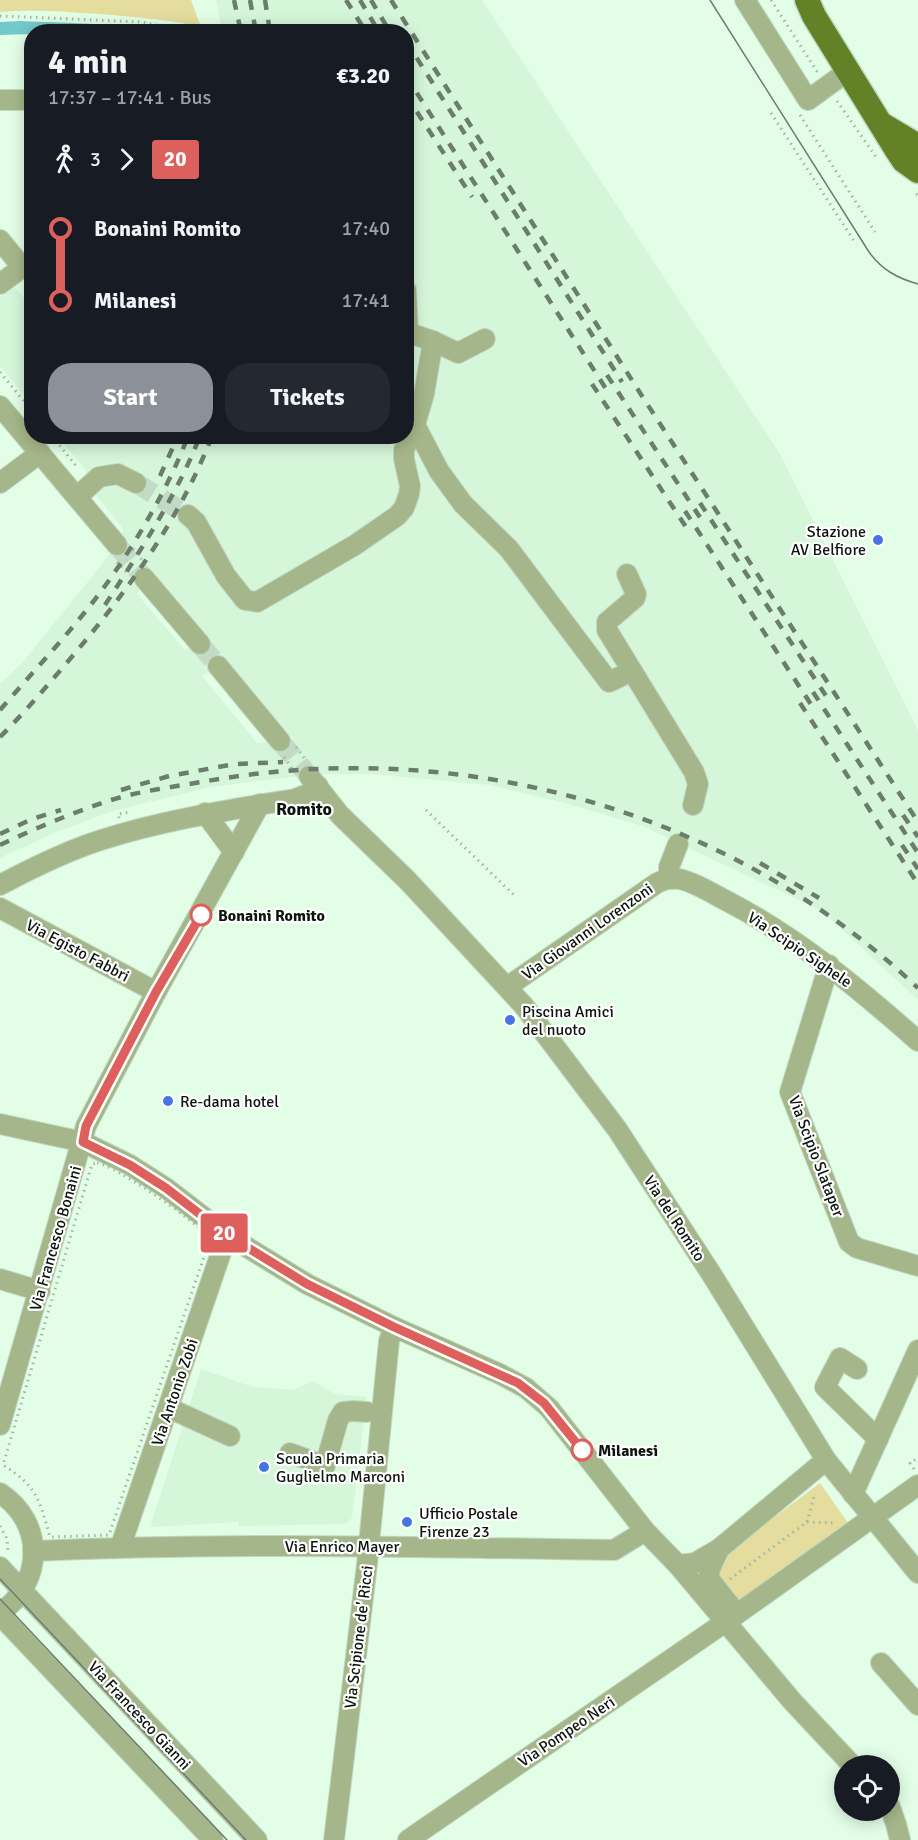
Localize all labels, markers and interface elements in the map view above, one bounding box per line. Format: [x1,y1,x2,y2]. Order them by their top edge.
text: 4 min [48,42,128,83]
text: €3.20 [336,62,390,89]
text: 17:37 – 17:41 · Bus [48,85,211,110]
icon: walk [48,143,81,176]
icon: forward [110,143,143,176]
text: 20 [164,146,187,172]
text: 3 [90,147,101,172]
text: Bonaini Romito [94,215,241,242]
text: 17:40 [341,216,390,241]
text: Milanesi [94,287,177,314]
text: 17:41 [341,288,390,313]
button: Start [48,363,213,432]
button: Tickets [225,363,390,432]
place label: Stazione AV Belfiore [791,522,866,560]
marker: Stazione AV Belfiore [871,533,885,547]
district label: Romito [276,798,332,820]
street label: Via Giovanni Lorenzoni [518,879,657,985]
marker: Bonaini Romito [190,904,212,926]
place label: Bonaini Romito [218,906,325,926]
street label: Via Scipio Sighele [743,908,855,992]
street label: Via Egisto Fabbri [22,915,133,987]
place label: Piscina Amici del nuoto [522,1002,614,1040]
marker: Piscina Amici del nuoto [503,1013,517,1027]
place label: Re-dama hotel [180,1092,279,1112]
street label: Via Scipio Slataper [784,1093,848,1220]
marker: Re-dama hotel [161,1094,175,1108]
street label: Via Francesco Bonaini [26,1164,86,1313]
street label: Via del Romito [639,1172,709,1265]
line badge: 20 [197,1214,251,1252]
text: 20 [213,1220,235,1246]
street label: Via Antonio Zobi [147,1336,203,1449]
marker: Milanesi [571,1439,593,1461]
place label: Milanesi [598,1441,658,1461]
place label: Scuola Primaria Guglielmo Marconi [276,1449,405,1487]
marker: Scuola Primaria Guglielmo Marconi [257,1460,271,1474]
place label: Ufficio Postale Firenze 23 [419,1504,518,1542]
marker: Ufficio Postale Firenze 23 [400,1515,414,1529]
street label: Via Enrico Mayer [285,1537,399,1557]
street label: Via Scipione de' Ricci [340,1564,378,1710]
street label: Via Francesco Gianni [84,1657,195,1774]
street label: Via Pompeo Neri [514,1692,619,1772]
map controls [834,1755,900,1821]
button: locate [834,1755,900,1821]

